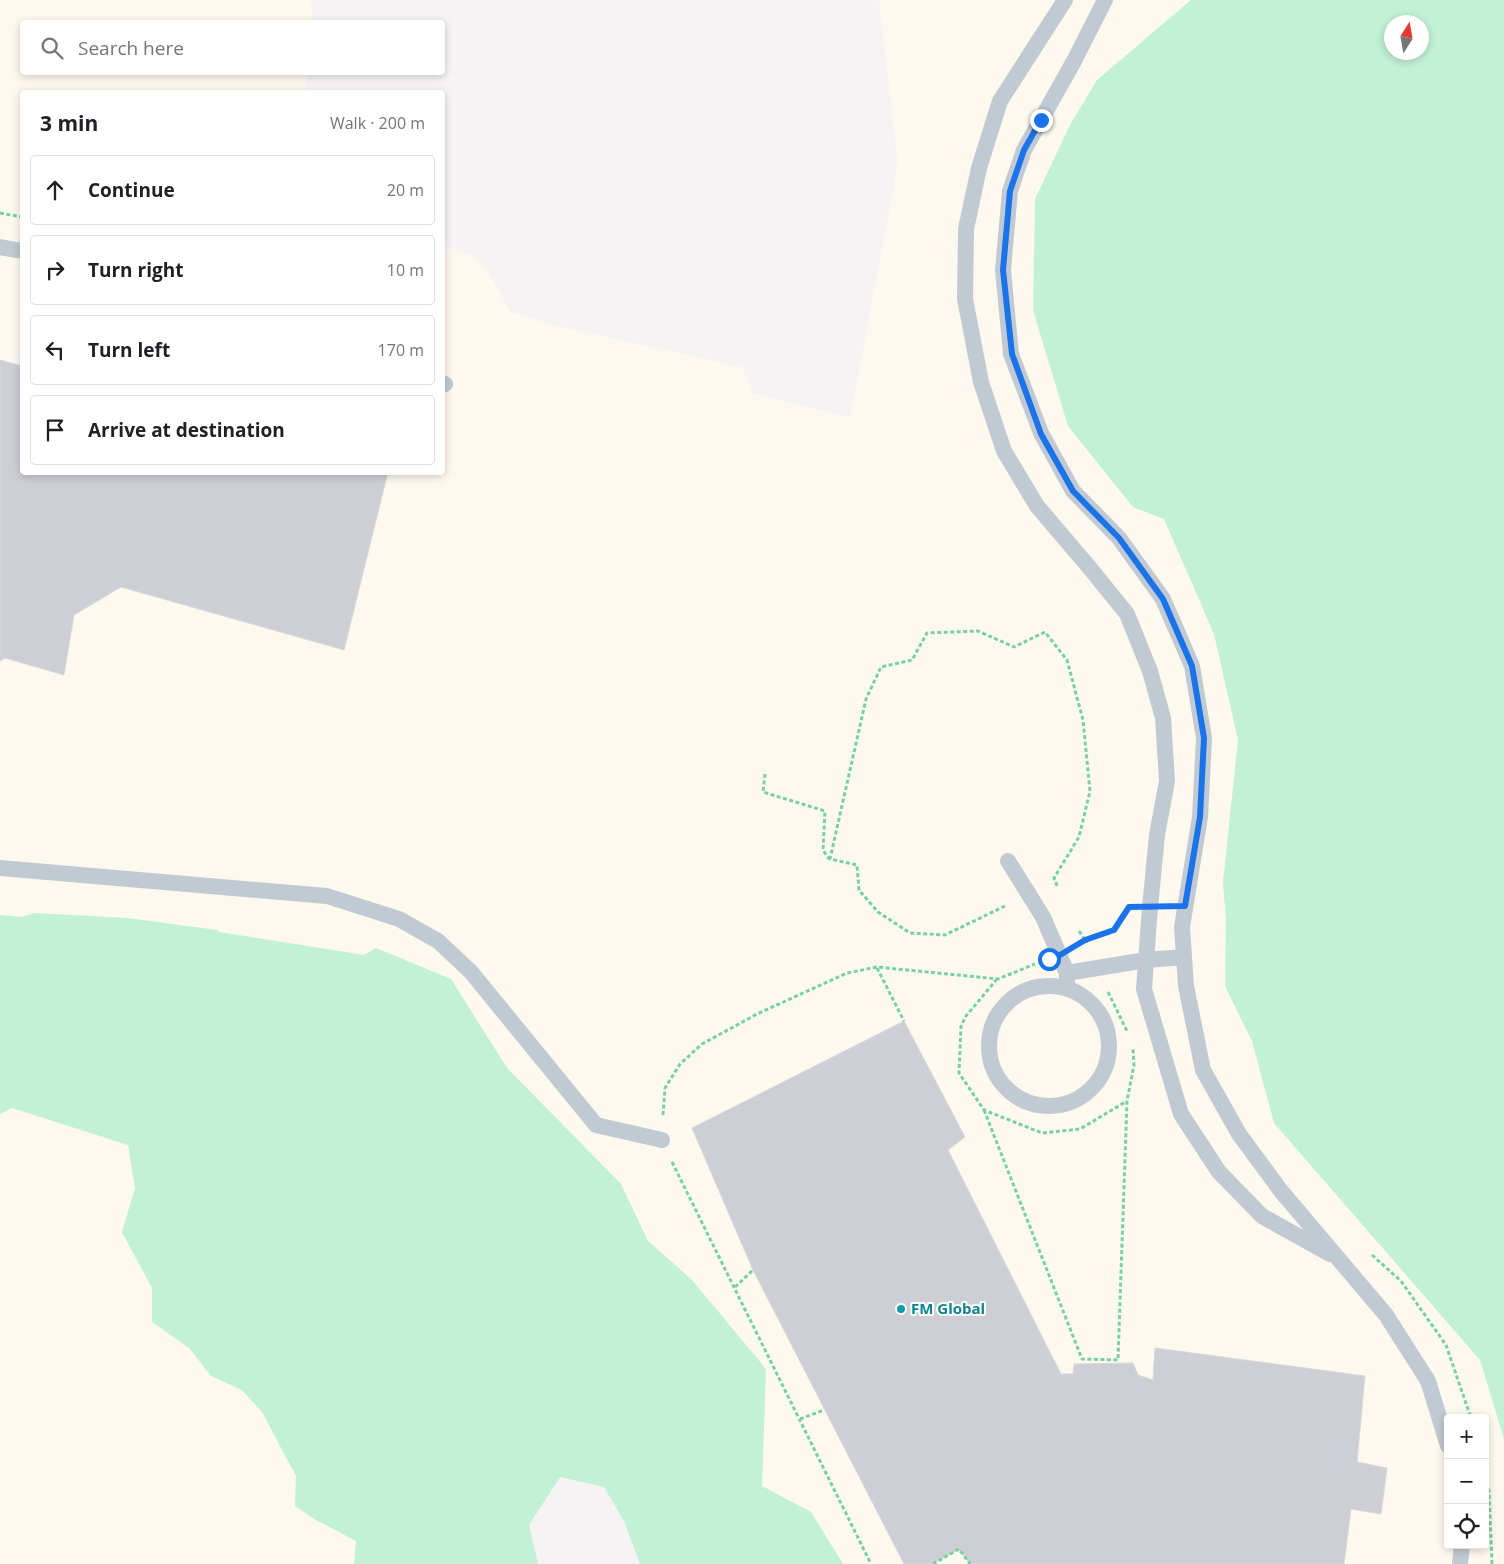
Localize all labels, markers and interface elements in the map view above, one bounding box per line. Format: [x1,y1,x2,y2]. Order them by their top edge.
north arrow [1384,15,1429,60]
search box [20,20,445,75]
icon: search [38,34,66,62]
text: Search here [78,35,184,61]
text: 3 min [40,109,98,137]
route end [1030,109,1053,132]
text: Walk · 200 m [330,112,425,134]
icon: ahead [41,176,69,204]
text: Continue [88,177,175,203]
text: 20 m [387,179,424,201]
icon: right [41,256,69,284]
text: Turn right [88,257,183,283]
text: 10 m [387,259,424,281]
icon: left [41,336,69,364]
text: Turn left [88,337,170,363]
text: 170 m [378,339,424,361]
icon: arrive [41,416,69,444]
text: Arrive at destination [88,417,285,443]
route start [1038,948,1061,971]
place label: FM Global [911,1298,985,1318]
marker: FM Global [895,1303,907,1315]
map controls [1444,1414,1489,1549]
button: + [1444,1414,1489,1459]
button: − [1444,1459,1489,1504]
button: locate [1444,1504,1489,1549]

